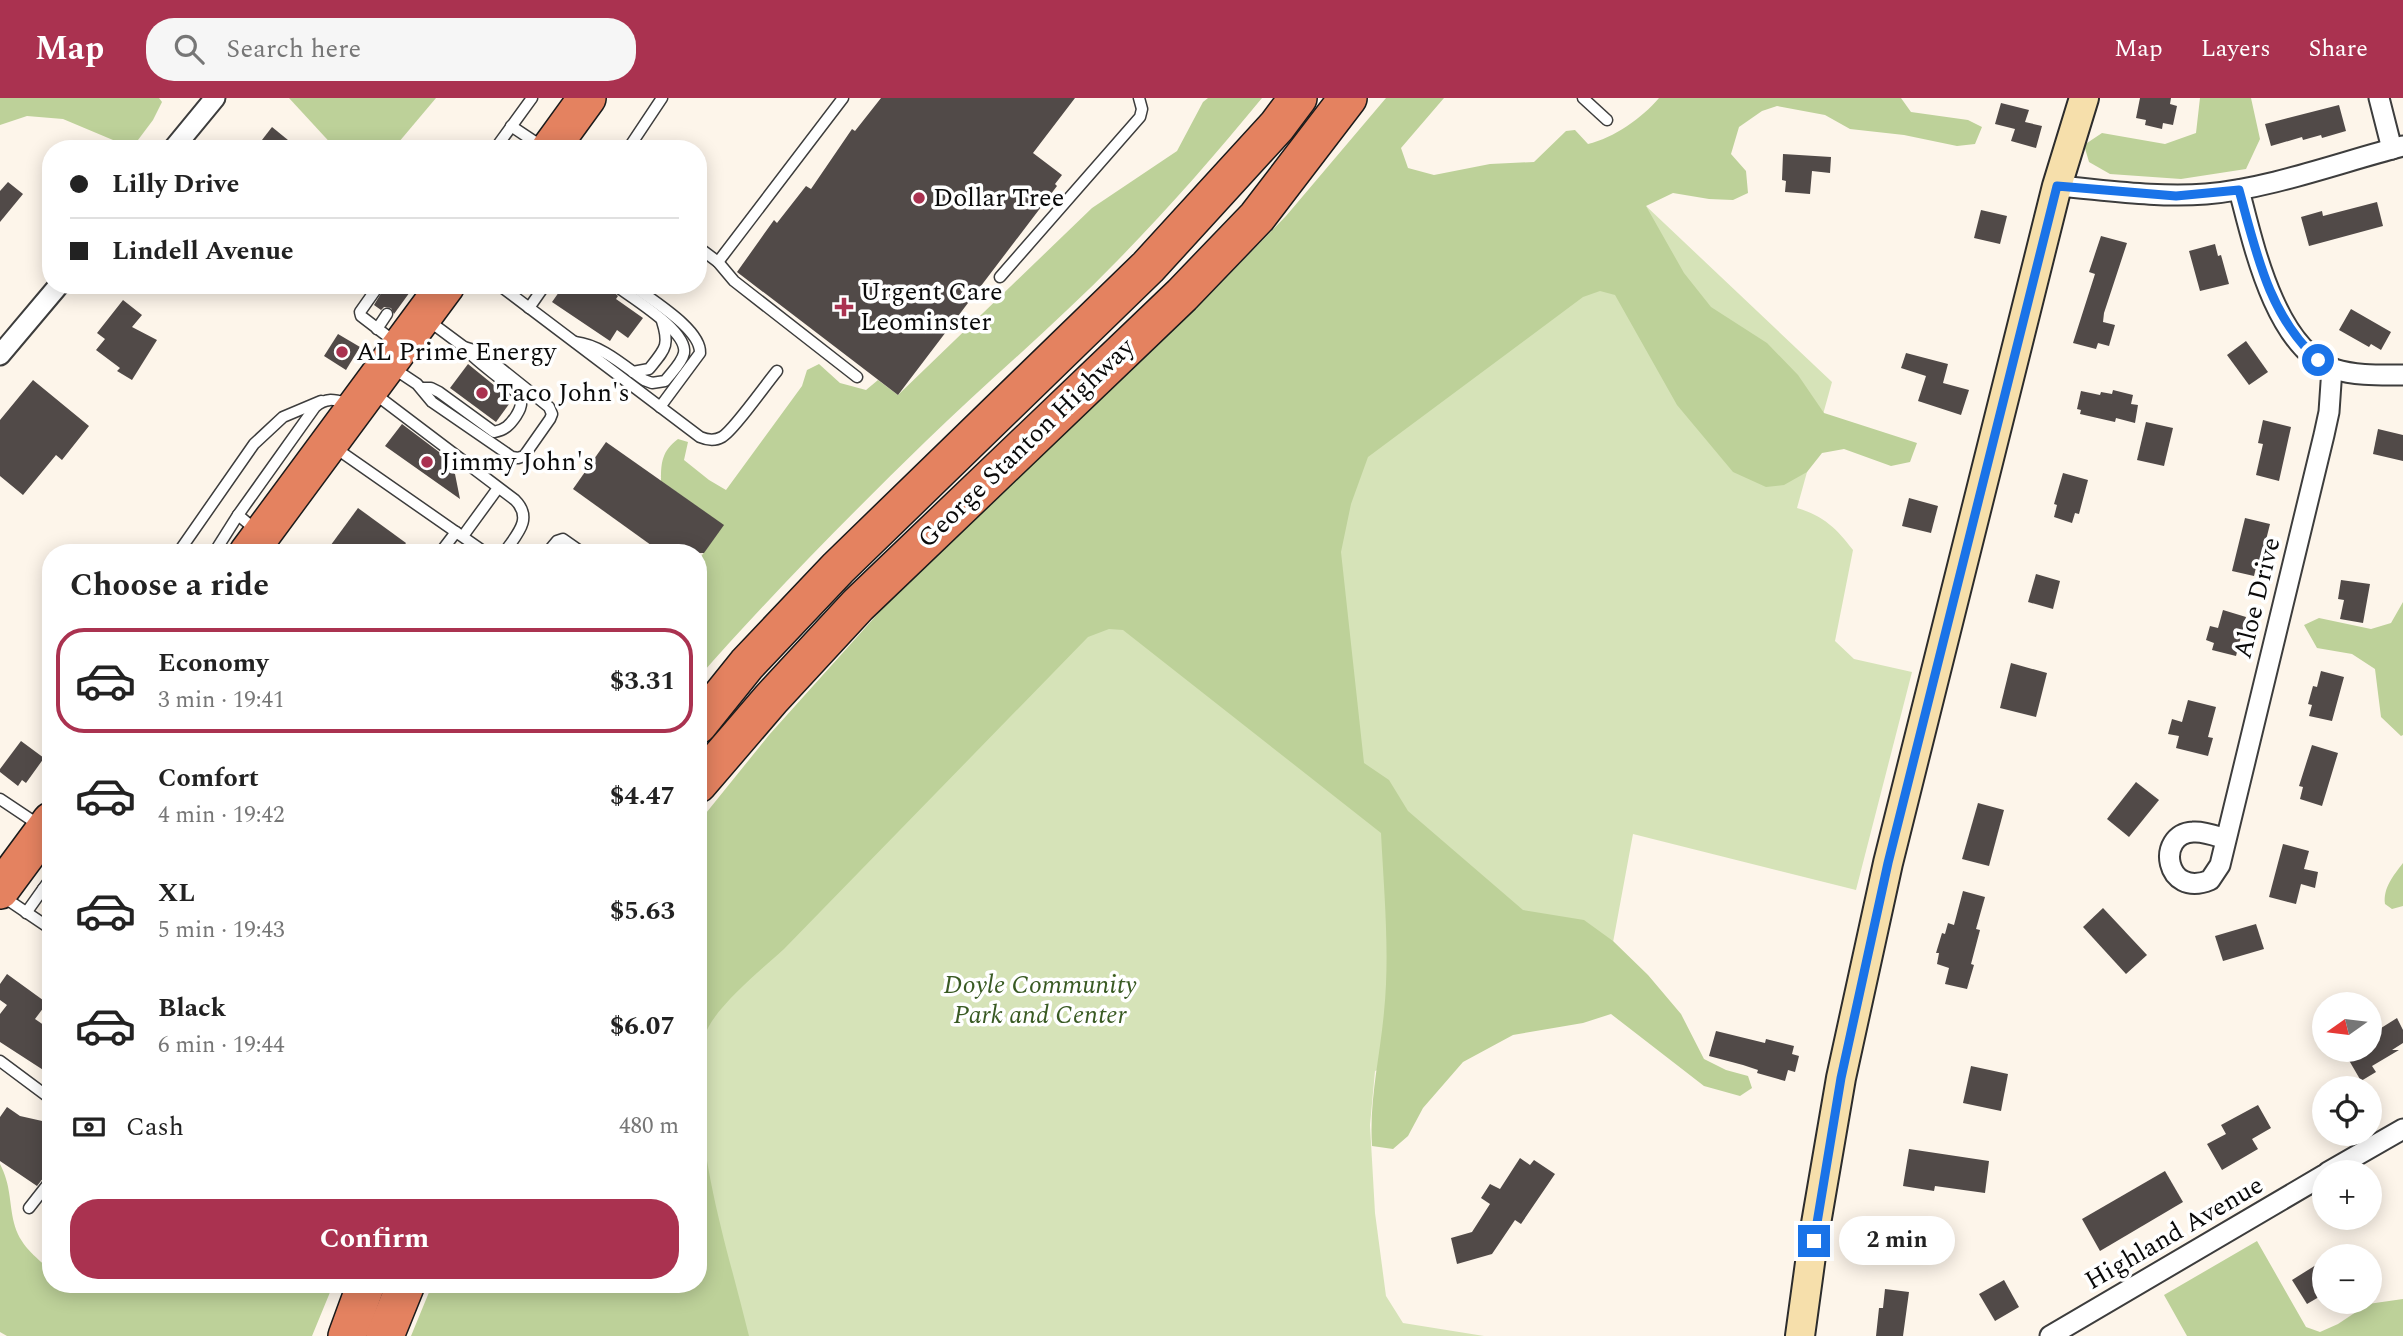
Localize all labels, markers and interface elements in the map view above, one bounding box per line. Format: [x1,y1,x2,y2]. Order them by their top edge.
search box [146,18,636,81]
text: Map [35,24,104,74]
text: Search here [226,29,361,69]
icon: search [170,30,208,68]
text: Map [2114,31,2163,67]
text: Layers [2201,31,2271,67]
text: Share [2309,31,2368,67]
text: Lilly Drive [112,164,239,204]
place label: Dollar Tree [933,178,1064,218]
marker: Dollar Tree [911,190,927,206]
text: Lindell Avenue [112,231,294,271]
place label: Urgent Care Leominster [860,272,1003,342]
marker: Urgent Care Leominster [834,297,854,317]
street label: George Stanton Highway [908,327,1145,558]
place label: AL Prime Energy [356,332,558,372]
marker: AL Prime Energy [334,344,350,360]
route start [2302,344,2334,376]
place label: Taco John's [496,373,630,413]
marker: Taco John's [474,385,490,401]
place label: Jimmy John's [441,442,594,482]
marker: Jimmy John's [419,454,435,470]
street label: Aloe Drive [2223,533,2291,663]
text: Choose a ride [70,561,269,610]
text: Economy [158,643,268,683]
icon: car [74,649,137,712]
text: $3.31 [610,661,675,701]
text: 3 min · 19:41 [158,683,285,718]
text: Comfort [158,758,259,798]
icon: car [74,764,137,827]
text: $4.47 [610,776,675,816]
text: 4 min · 19:42 [158,798,285,833]
text: XL [158,873,195,913]
icon: car [74,879,137,942]
text: $5.63 [610,891,675,931]
text: 5 min · 19:43 [158,913,285,948]
park label: Doyle Community Park and Center [943,965,1137,1035]
text: Black [158,988,226,1028]
north arrow [2312,992,2382,1062]
map controls [2312,992,2382,1314]
icon: car [74,994,137,1057]
text: $6.07 [610,1006,675,1046]
text: 6 min · 19:44 [158,1028,285,1063]
button: locate [2312,1076,2382,1146]
text: Cash [126,1107,184,1147]
icon: cash [70,1108,108,1146]
text: 480 m [619,1109,679,1144]
button: + [2312,1160,2382,1230]
street label: Highland Avenue [2077,1166,2271,1300]
button: Confirm [70,1199,679,1279]
callout: 2 min [1839,1216,1954,1266]
text: 2 min [1866,1223,1928,1258]
route end [1798,1225,1830,1257]
button: − [2312,1244,2382,1314]

